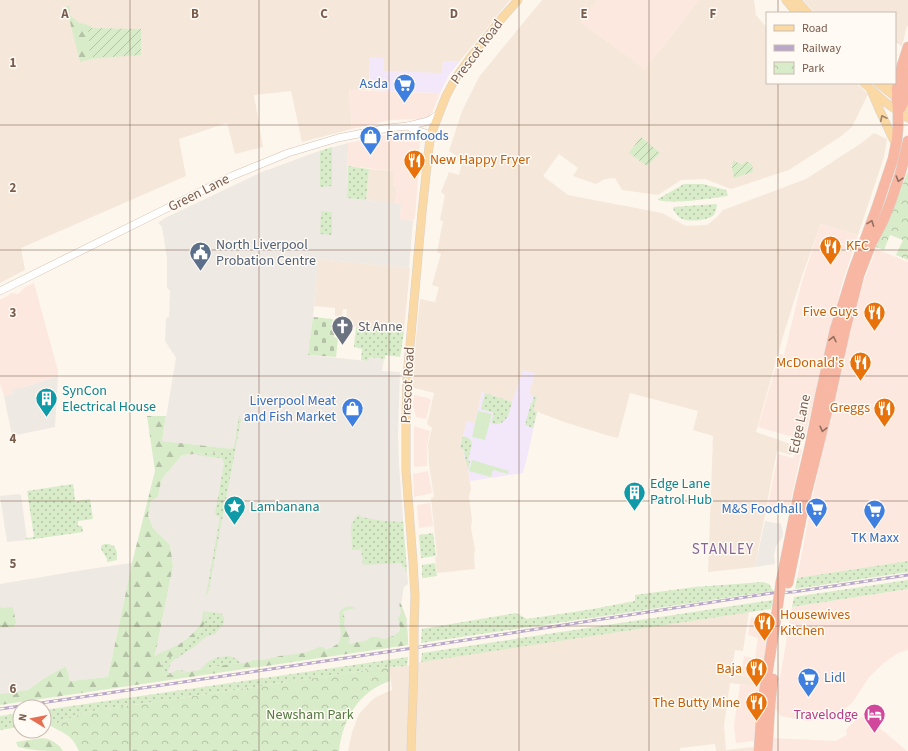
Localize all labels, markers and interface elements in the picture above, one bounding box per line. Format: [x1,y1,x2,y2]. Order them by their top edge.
text: A [60,5,69,23]
text: B [191,5,199,23]
text: C [320,5,328,23]
text: D [450,5,458,23]
text: E [580,5,588,23]
text: F [710,5,717,23]
legend [766,12,896,84]
street label: Prescot Road [446,15,508,89]
text: Road [802,20,828,37]
text: Railway [802,40,841,57]
text: 1 [10,54,17,72]
text: Park [802,60,824,77]
supermarket icon: Asda [391,71,417,104]
place label: Asda [359,74,388,94]
one-way arrow [880,115,888,122]
shop icon: Farmfoods [358,123,384,156]
place label: Farmfoods [386,126,449,146]
restaurant icon: New Happy Fryer [401,147,427,180]
place label: New Happy Fryer [430,150,530,170]
street label: Green Lane [165,169,233,217]
one-way arrow [895,175,904,182]
text: 2 [10,179,17,197]
one-way arrow [867,219,875,226]
restaurant icon: KFC [817,233,843,266]
place label: North Liverpool Probation Centre [216,235,316,271]
place label: KFC [846,236,869,256]
public building icon: North Liverpool Probation Centre [188,240,214,273]
restaurant icon: Five Guys [861,299,887,332]
place label: Five Guys [803,302,858,322]
text: 3 [10,304,17,322]
church icon: St Anne [330,314,356,347]
place label: St Anne [358,317,403,337]
one-way arrow [829,335,837,342]
street label: Prescot Road [396,346,420,424]
restaurant icon: McDonald's [847,350,873,383]
place label: McDonald's [776,353,844,373]
place label: SynCon Electrical House [62,381,156,417]
building icon: SynCon Electrical House [33,386,59,419]
place label: Liverpool Meat and Fish Market [244,391,336,427]
street label: Edge Lane [784,392,816,455]
restaurant icon: Greggs [872,395,898,428]
shop icon: Liverpool Meat and Fish Market [339,396,365,429]
place label: Greggs [830,398,870,418]
one-way arrow [819,426,827,432]
text: 4 [10,430,17,448]
place label: Edge Lane Patrol Hub [650,474,712,510]
building icon: Edge Lane Patrol Hub [622,479,648,512]
place icon: Lambanana [221,494,247,527]
supermarket icon: M&S Foodhall [804,496,830,529]
place label: Lambanana [250,497,320,517]
supermarket icon: TK Maxx [862,497,888,530]
place label: M&S Foodhall [722,499,802,519]
place label: TK Maxx [851,528,900,548]
district label: STANLEY [692,539,754,560]
text: 5 [10,555,17,573]
place label: Housewives Kitchen [780,605,850,641]
restaurant icon: Housewives Kitchen [752,610,778,643]
restaurant icon: Baja [744,656,770,689]
place label: Baja [716,659,742,679]
supermarket icon: Lidl [796,665,822,698]
place label: Lidl [824,668,846,688]
text: 6 [10,680,17,698]
restaurant icon: The Butty Mine [743,690,769,723]
place label: The Butty Mine [653,693,740,713]
north arrow [12,699,52,739]
hotel icon: Travelodge [861,702,887,735]
park label: Newsham Park [266,705,354,725]
place label: Travelodge [793,705,858,725]
text: N [15,712,31,722]

